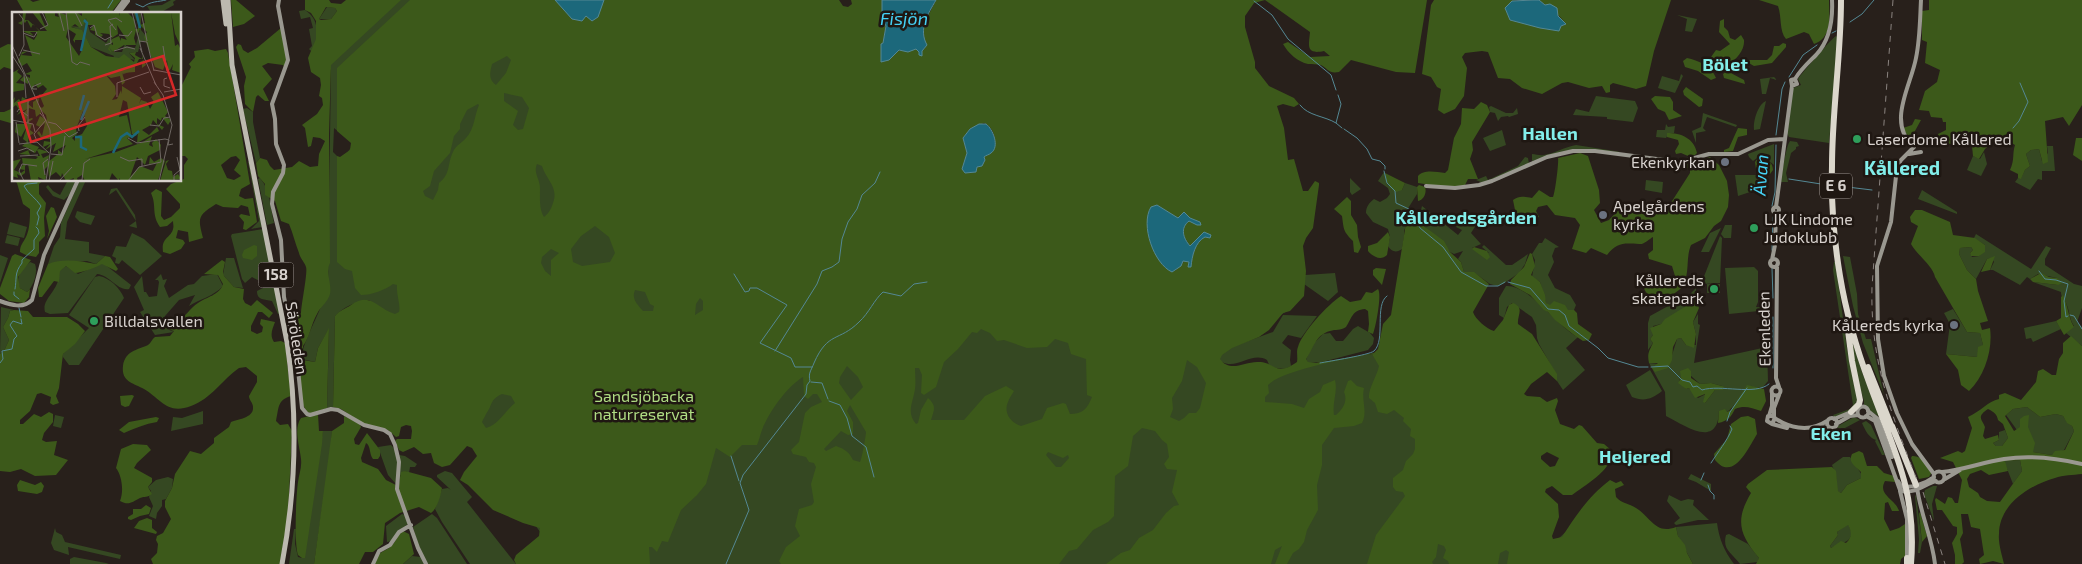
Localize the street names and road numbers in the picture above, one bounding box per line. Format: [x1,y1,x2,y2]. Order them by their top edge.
road number: E 6 [1820,174,1852,198]
road number: 158 [258,262,294,288]
street label: Ekenleden [1753,291,1774,367]
street label: Säröleden [282,300,313,376]

